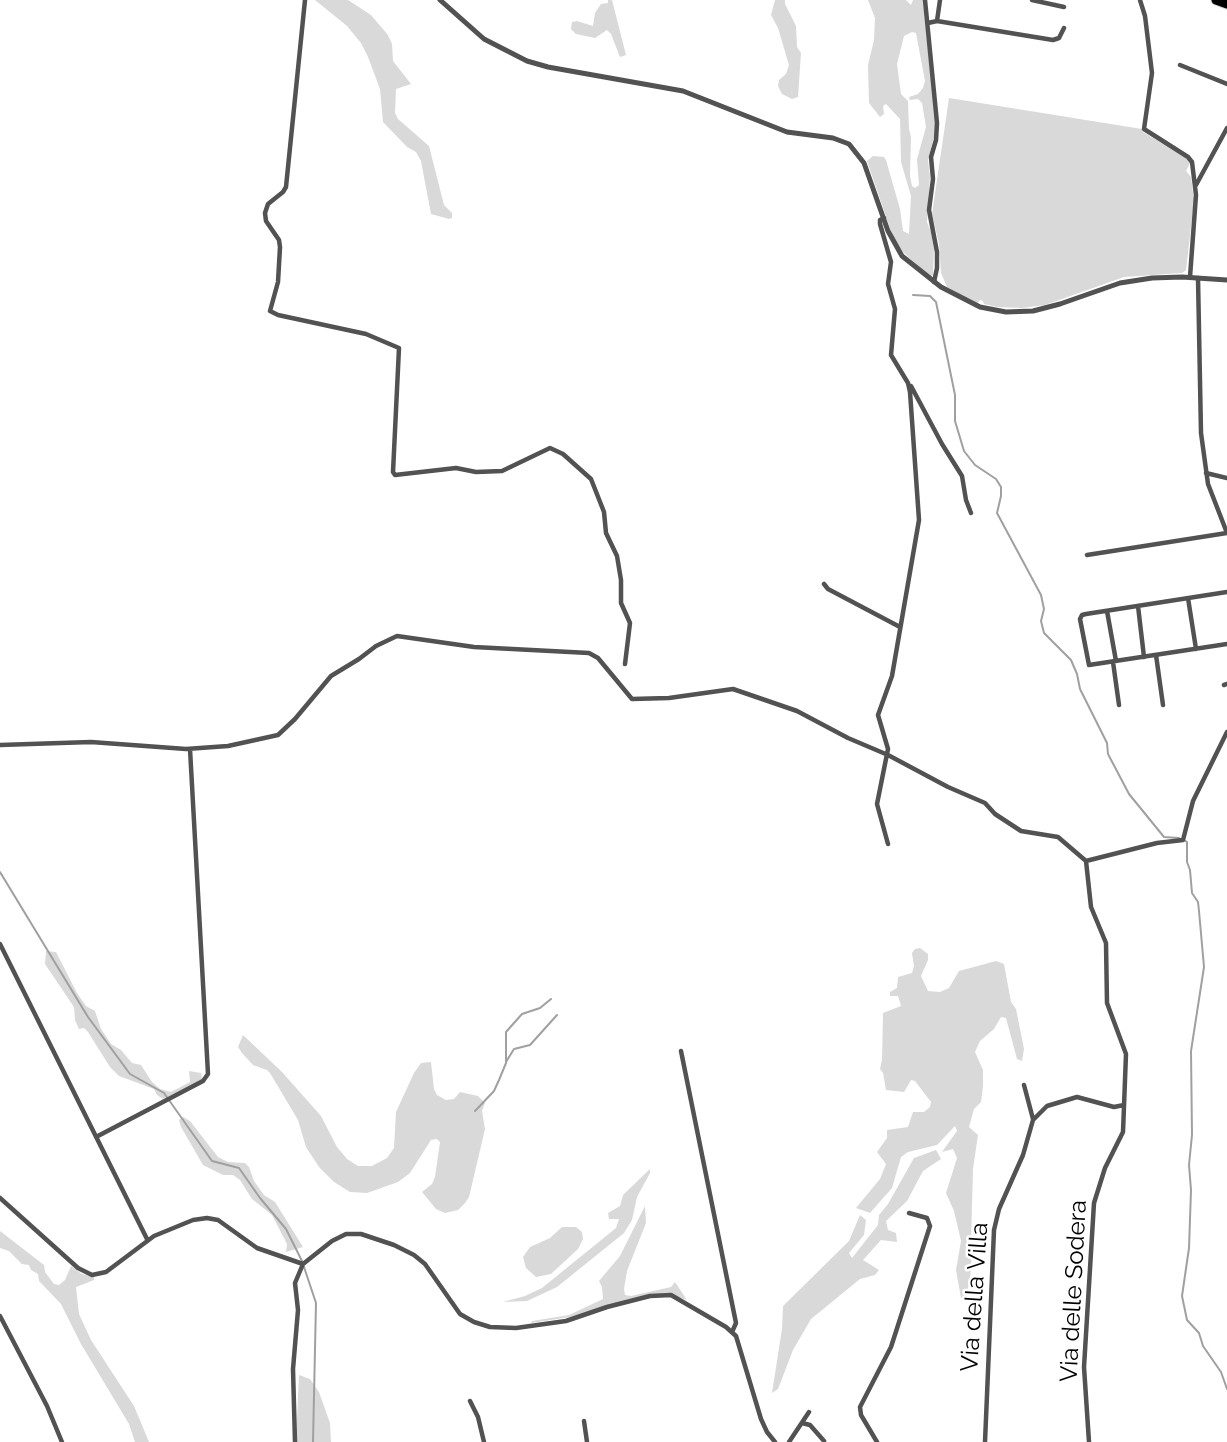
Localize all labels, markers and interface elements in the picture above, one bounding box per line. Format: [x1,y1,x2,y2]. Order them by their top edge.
street label: Via delle Sodera [1055,1199,1093,1383]
street label: Via della Villa [955,1221,995,1373]

